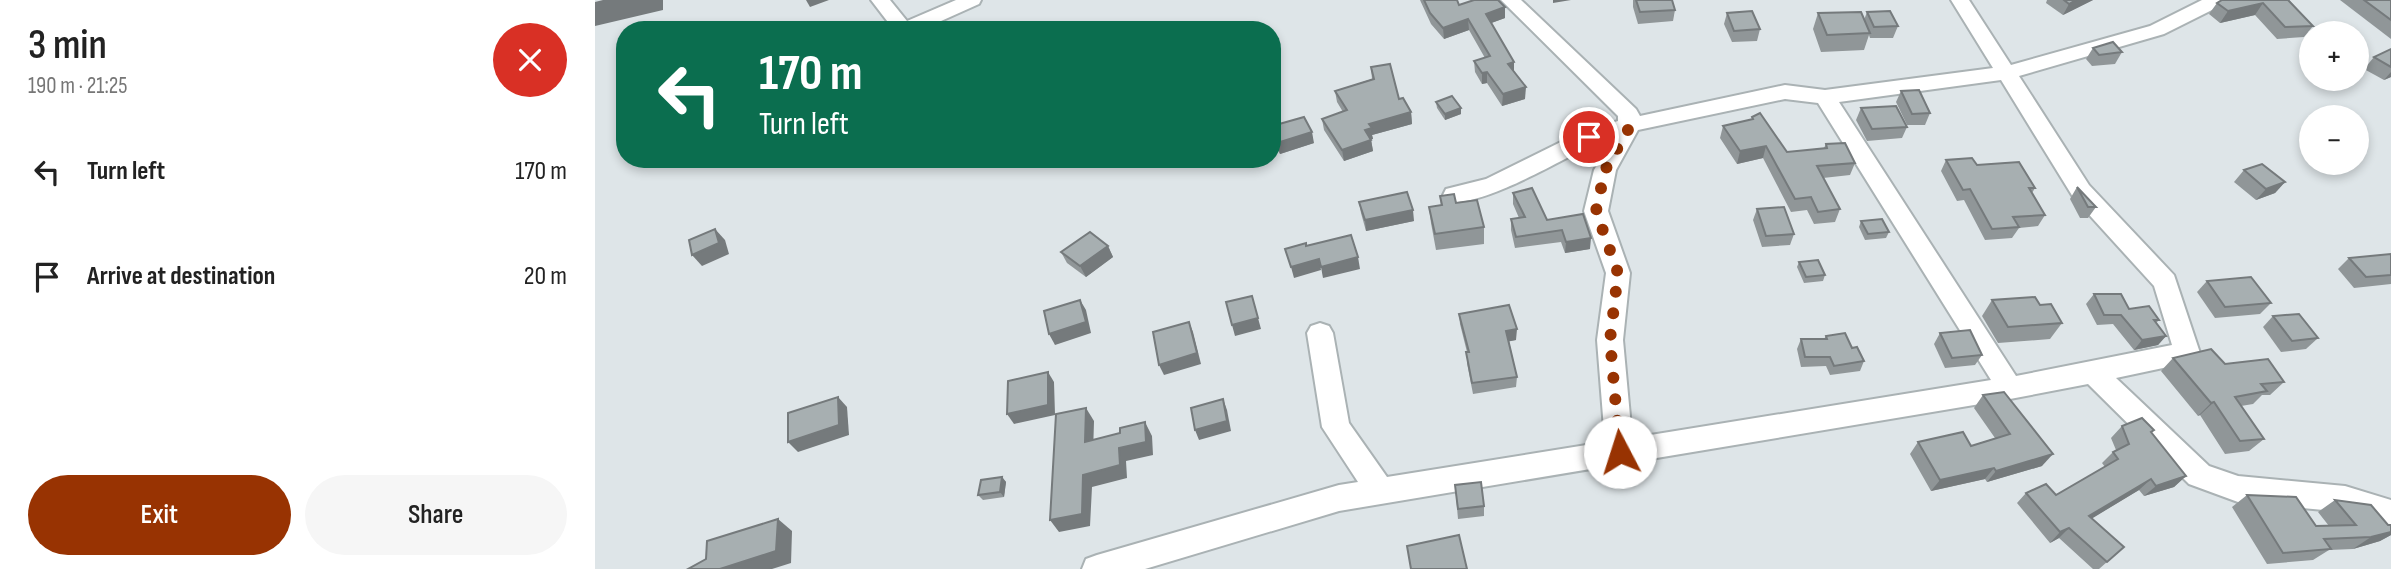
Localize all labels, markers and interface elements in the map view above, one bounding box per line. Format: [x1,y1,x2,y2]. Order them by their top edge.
text: 3 min [28,20,107,71]
map controls [2299,21,2369,175]
button: + [2299,21,2369,91]
button: close [493,23,567,97]
text: 170 m [759,45,863,104]
icon: left [644,49,735,140]
text: 190 m · 21:25 [28,72,127,100]
text: Turn left [759,105,849,144]
button: − [2299,105,2369,175]
pin [1559,107,1619,167]
icon: arrive [1570,118,1608,156]
icon: left [28,153,66,191]
text: Turn left [87,156,165,187]
text: 170 m [515,156,567,187]
icon: arrive [28,258,66,296]
text: Arrive at destination [87,261,275,292]
text: 20 m [524,261,567,292]
position arrow [1583,415,1657,489]
button: Exit [28,475,291,555]
button: Share [305,475,567,555]

